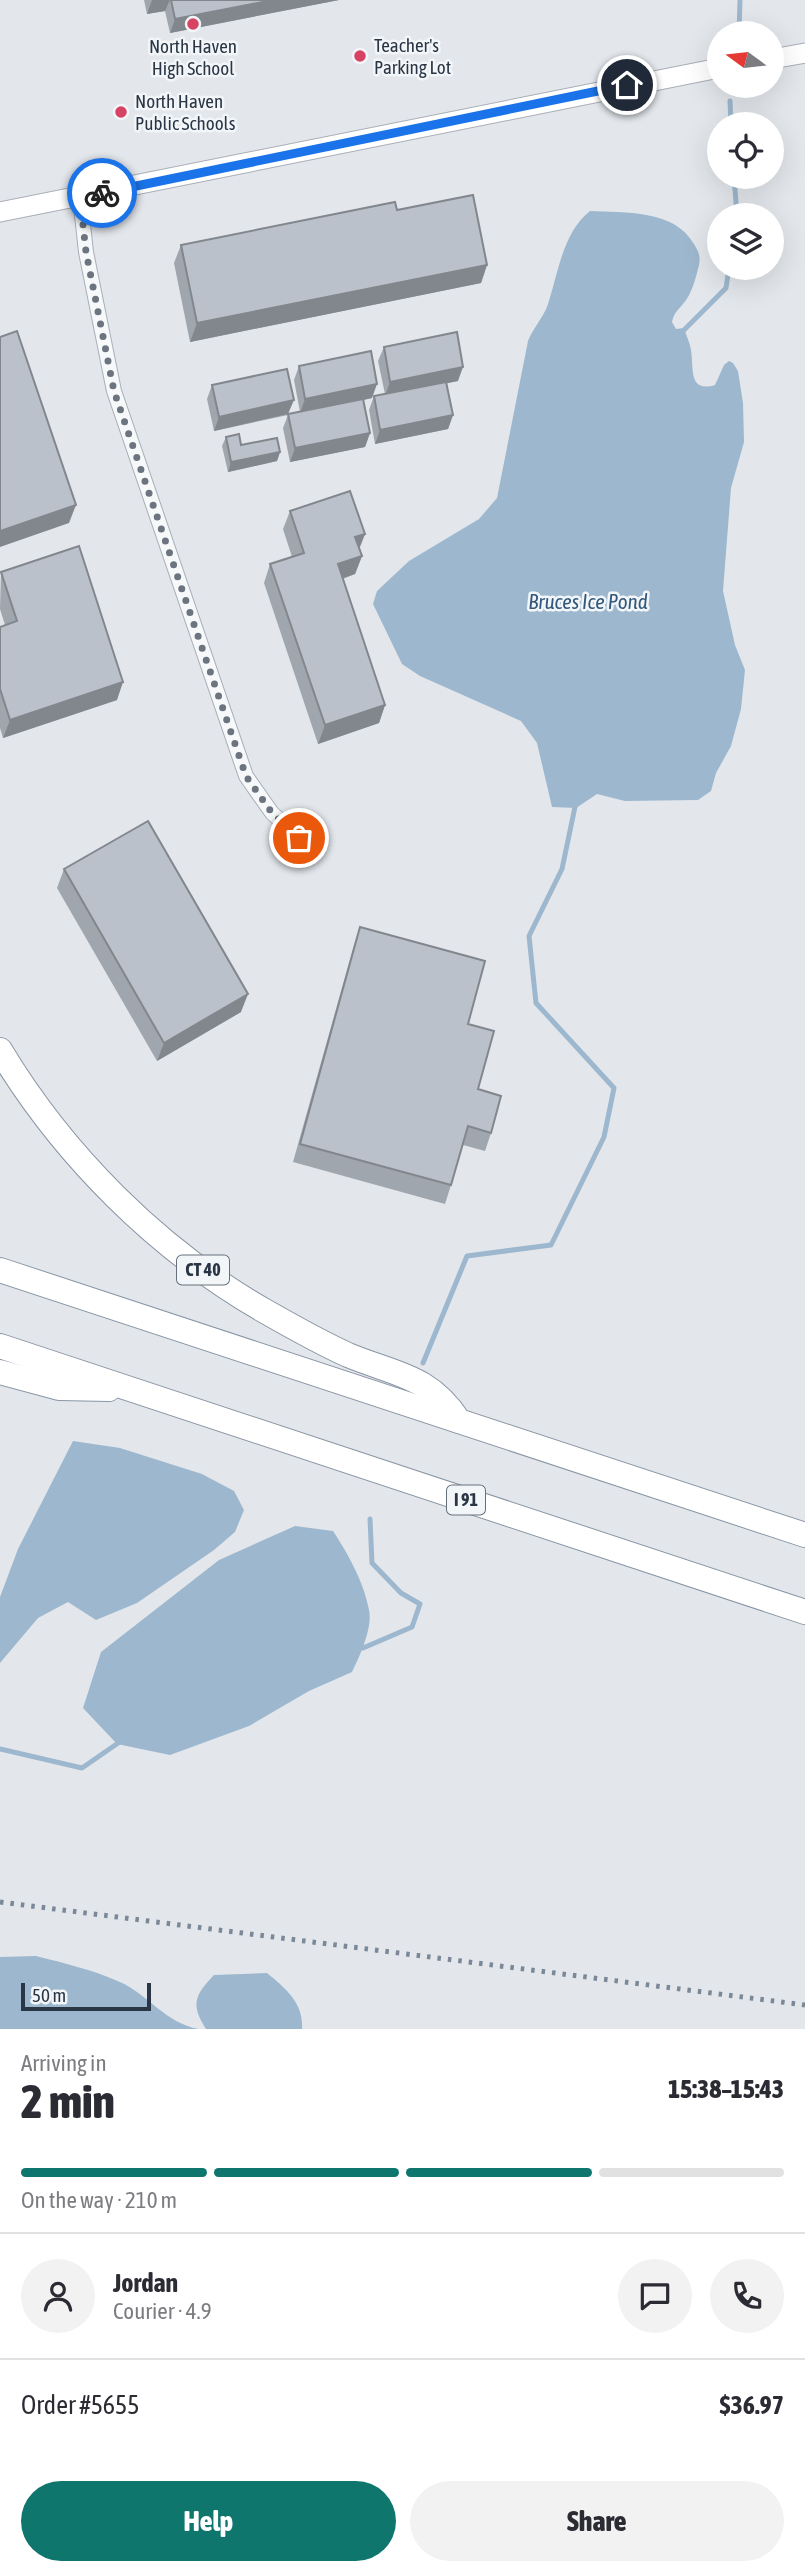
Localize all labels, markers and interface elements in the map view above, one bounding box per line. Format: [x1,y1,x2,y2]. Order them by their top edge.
marker: North Haven High School [185,16,201,32]
north arrow [707,21,784,98]
map controls [707,21,784,280]
place label: Teacher's Parking Lot [374,34,451,78]
place label: North Haven High School [149,35,237,79]
marker: Teacher's Parking Lot [352,48,368,64]
pin [597,55,657,115]
icon: home [608,66,646,104]
place label: North Haven Public Schools [135,90,236,134]
marker: North Haven Public Schools [113,104,129,120]
button: locate [707,112,784,189]
courier [67,158,137,228]
icon: bike [83,174,121,212]
button: layers [707,203,784,280]
water label: Bruces Ice Pond [528,589,648,613]
pin [269,808,329,868]
icon: bag [280,819,318,857]
road number: CT 40 [177,1255,229,1284]
road number: I 91 [447,1485,485,1514]
scale bar [21,1980,150,2012]
text: 50 m [32,1984,66,2006]
text: Arriving in [21,2050,107,2076]
text: 15:38–15:43 [668,2074,784,2104]
text: 2 min [21,2075,115,2128]
text: On the way · 210 m [21,2187,177,2213]
button: person [21,2259,95,2333]
button: chat [618,2259,692,2333]
button: phone [710,2259,784,2333]
text: Jordan [113,2268,178,2298]
text: Courier · 4.9 [113,2298,212,2324]
text: Order #5655 [21,2390,140,2420]
text: $36.97 [720,2390,784,2420]
button: Help [21,2481,396,2561]
button: Share [410,2481,784,2561]

